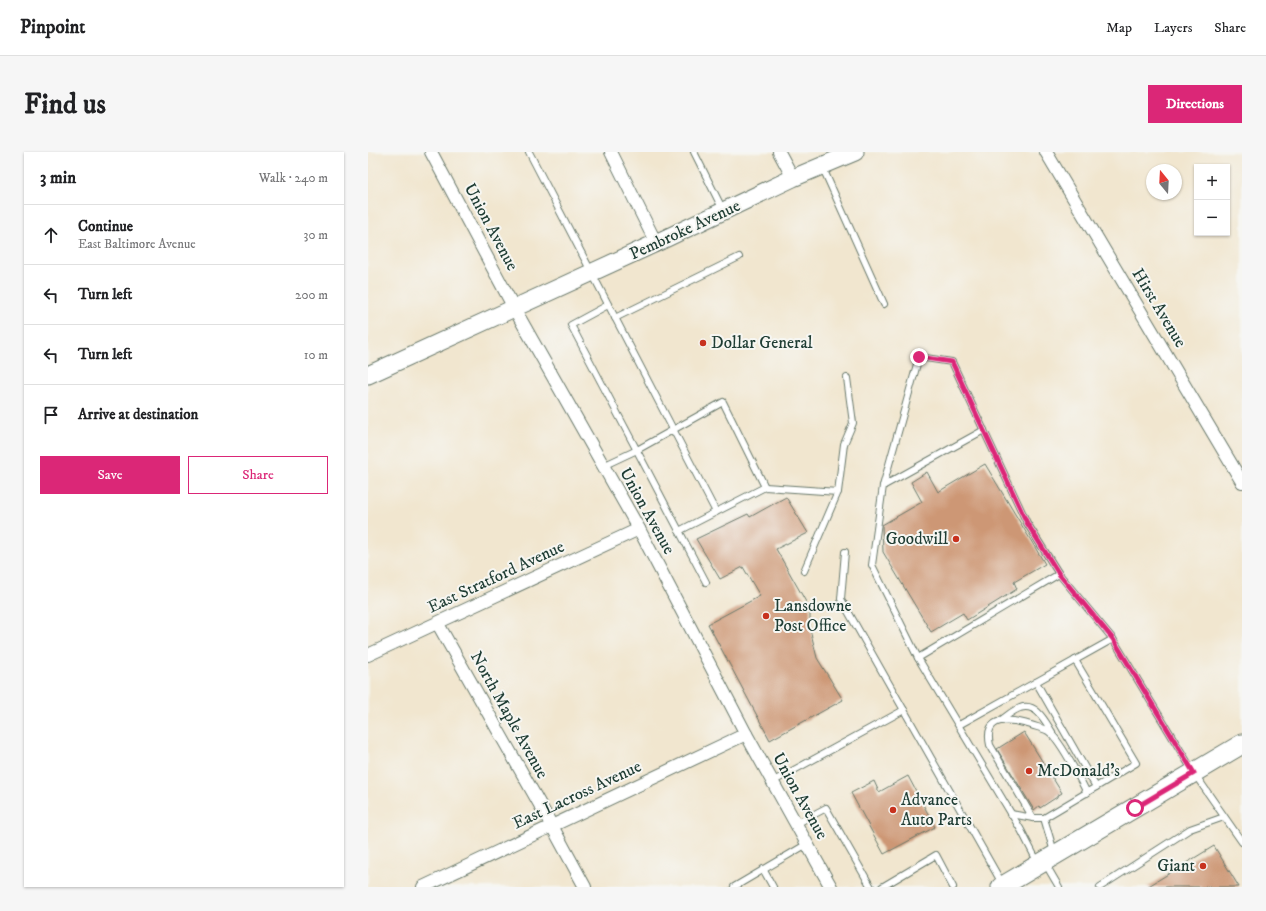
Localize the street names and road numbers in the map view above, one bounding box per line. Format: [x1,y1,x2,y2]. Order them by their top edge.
street label: Union Avenue [459,180,523,274]
street label: Pembroke Avenue [626,195,744,265]
street label: Hirst Avenue [1127,264,1191,352]
street label: Union Avenue [614,464,680,558]
street label: East Stratford Avenue [424,536,568,618]
street label: North Maple Avenue [465,648,553,782]
street label: Union Avenue [767,749,833,843]
street label: East Lacross Avenue [509,756,645,834]

